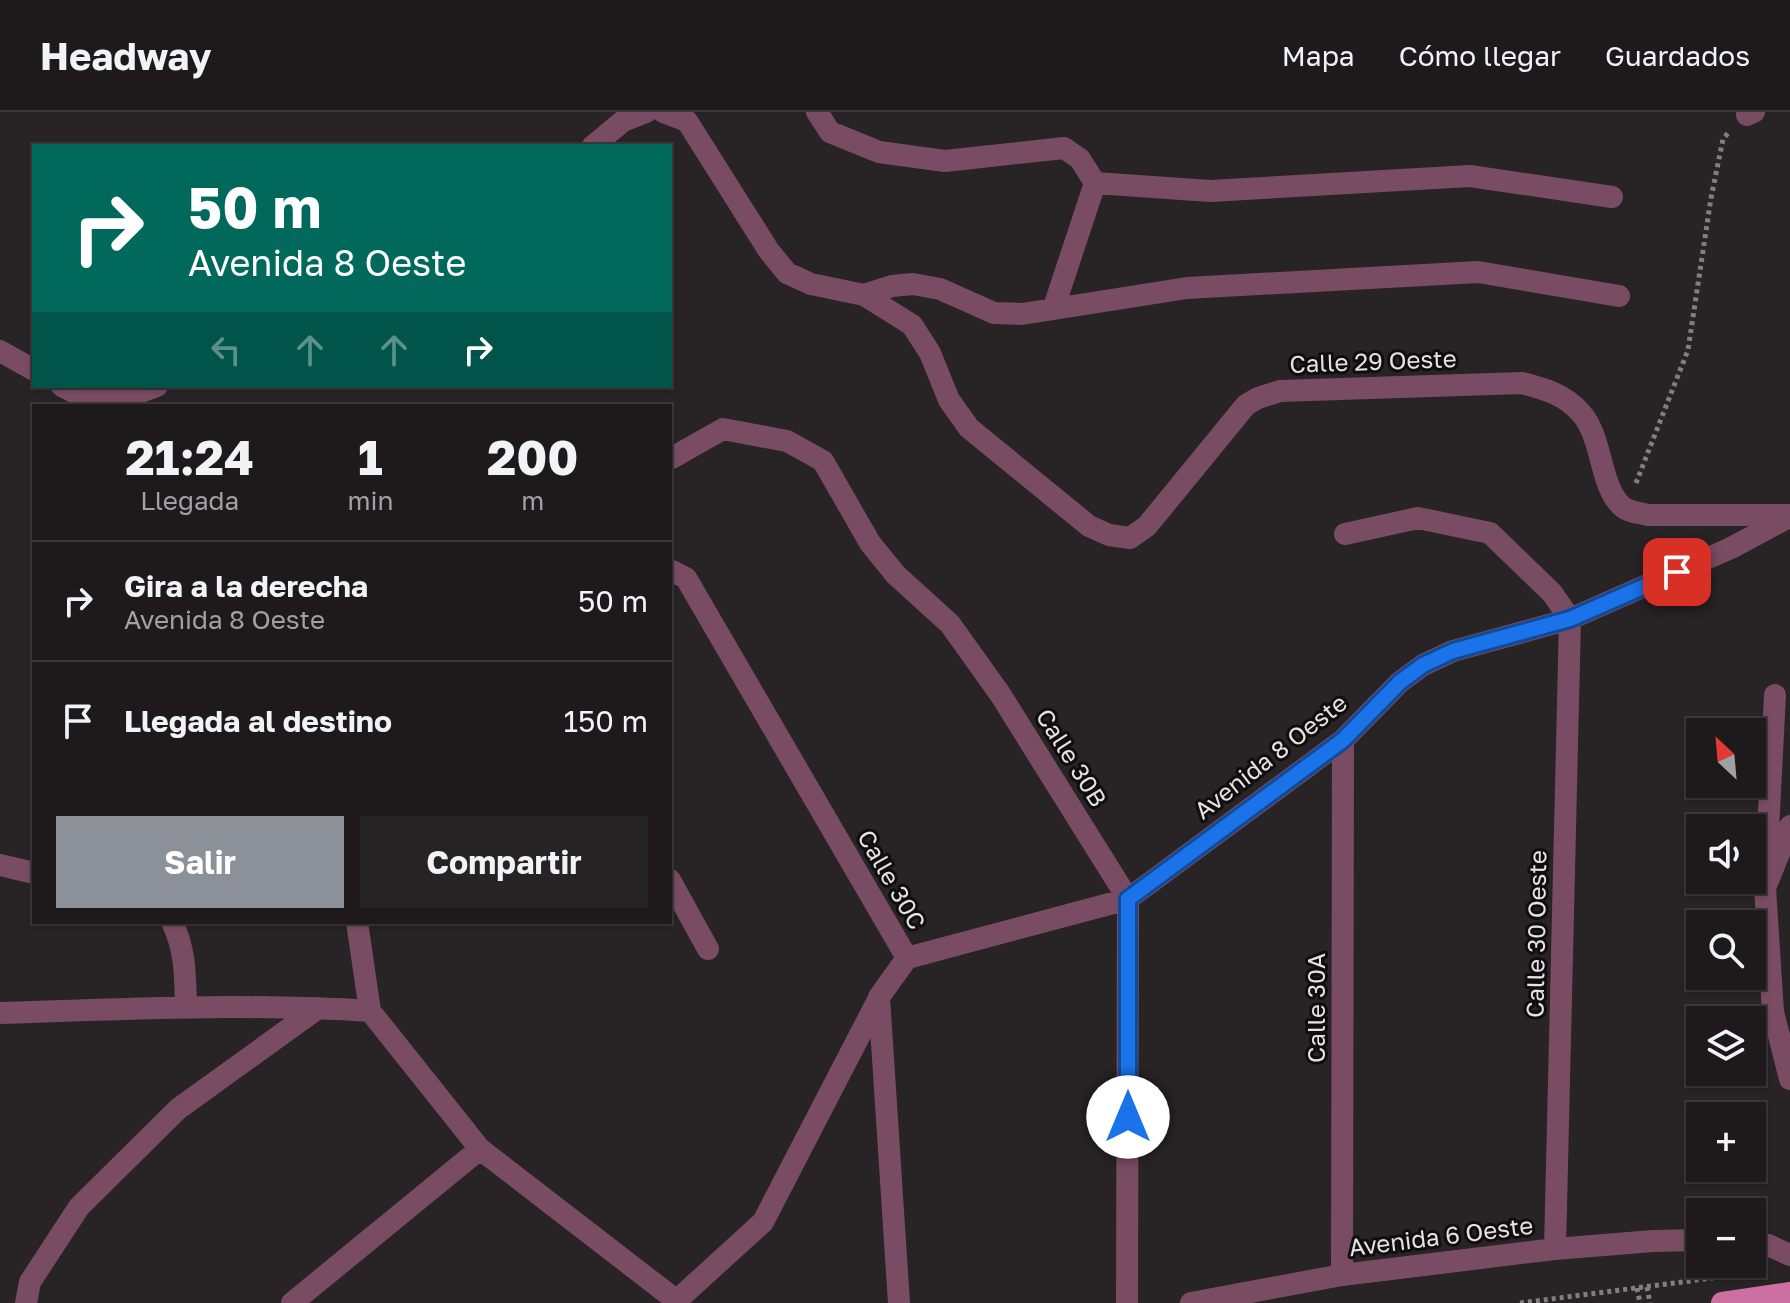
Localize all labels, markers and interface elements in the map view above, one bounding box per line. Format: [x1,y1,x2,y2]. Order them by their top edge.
text: Headway [40,33,212,78]
text: Mapa [1282,39,1355,72]
text: Cómo llegar [1399,39,1561,72]
text: Guardados [1605,39,1750,72]
text: 50 m [188,173,322,240]
icon: right [56,176,160,280]
text: Avenida 8 Oeste [188,241,466,284]
icon: left [204,328,248,372]
icon: ahead [288,328,332,372]
icon: ahead [372,328,416,372]
icon: right [456,328,500,372]
street label: Calle 29 Oeste [1289,343,1457,378]
text: 21:24 [125,428,254,486]
text: 1 [358,428,383,486]
text: 200 [487,428,579,486]
text: Llegada [140,485,239,516]
text: min [347,485,393,516]
text: m [521,485,544,516]
pin [1643,538,1711,606]
icon: arrive [1655,550,1699,594]
text: Gira a la derecha [124,568,368,604]
icon: right [56,579,100,623]
text: 50 m [578,583,648,619]
text: Avenida 8 Oeste [124,604,325,635]
street label: Avenida 8 Oeste [1188,687,1352,824]
icon: arrive [56,699,100,743]
text: Llegada al destino [124,703,392,739]
text: 150 m [563,703,648,739]
street label: Calle 30B [1031,703,1114,811]
north arrow [1686,718,1766,798]
map controls [1686,718,1766,1278]
button: sound [1686,814,1766,894]
button: Salir [56,816,344,908]
button: Compartir [360,816,648,908]
street label: Calle 30C [852,824,932,934]
street label: Calle 30 Oeste [1520,850,1551,1018]
button: search [1686,910,1766,990]
street label: Calle 30A [1301,953,1330,1063]
button: layers [1686,1006,1766,1086]
position arrow [1086,1075,1170,1159]
button: + [1686,1102,1766,1182]
button: − [1686,1198,1766,1278]
street label: Avenida 6 Oeste [1347,1210,1535,1261]

